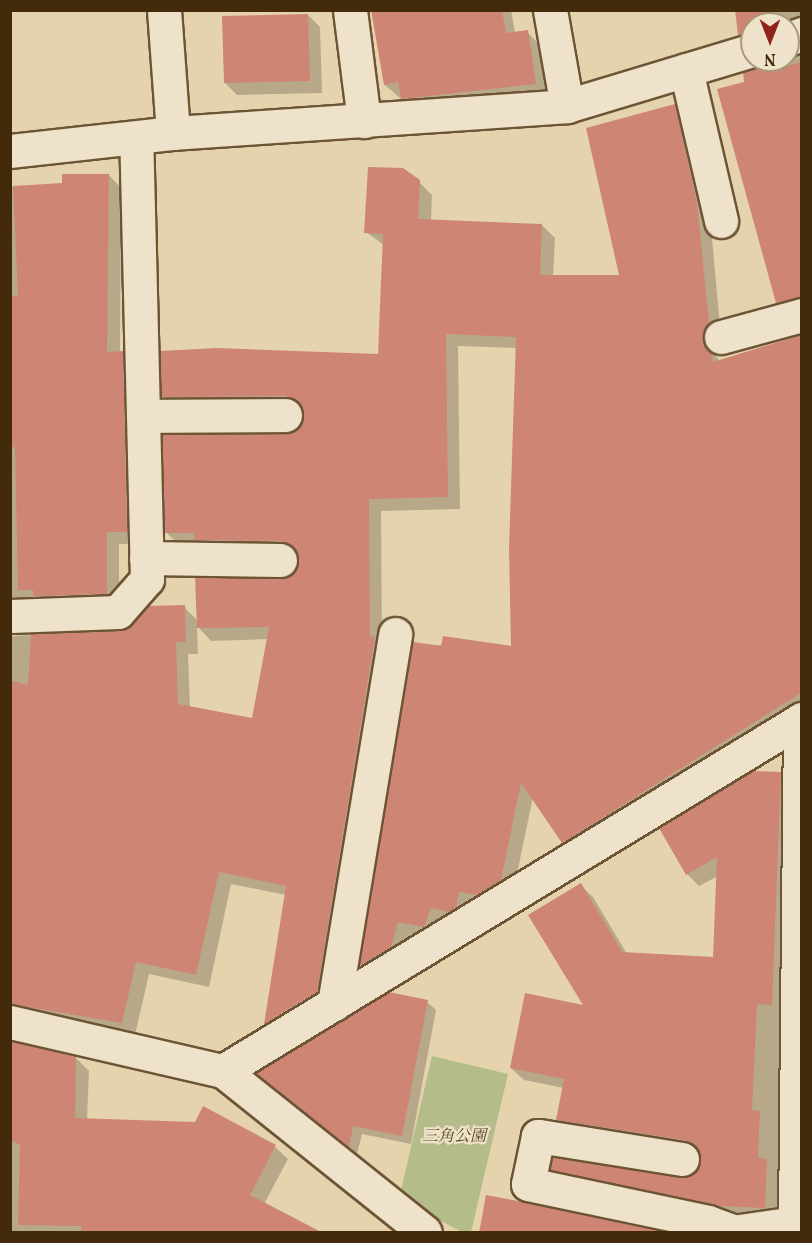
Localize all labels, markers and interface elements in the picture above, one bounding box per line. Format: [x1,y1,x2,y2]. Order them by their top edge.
north arrow [740,12,800,72]
text: N [764,47,776,69]
park label: 三角公園 [422,1127,486,1147]

